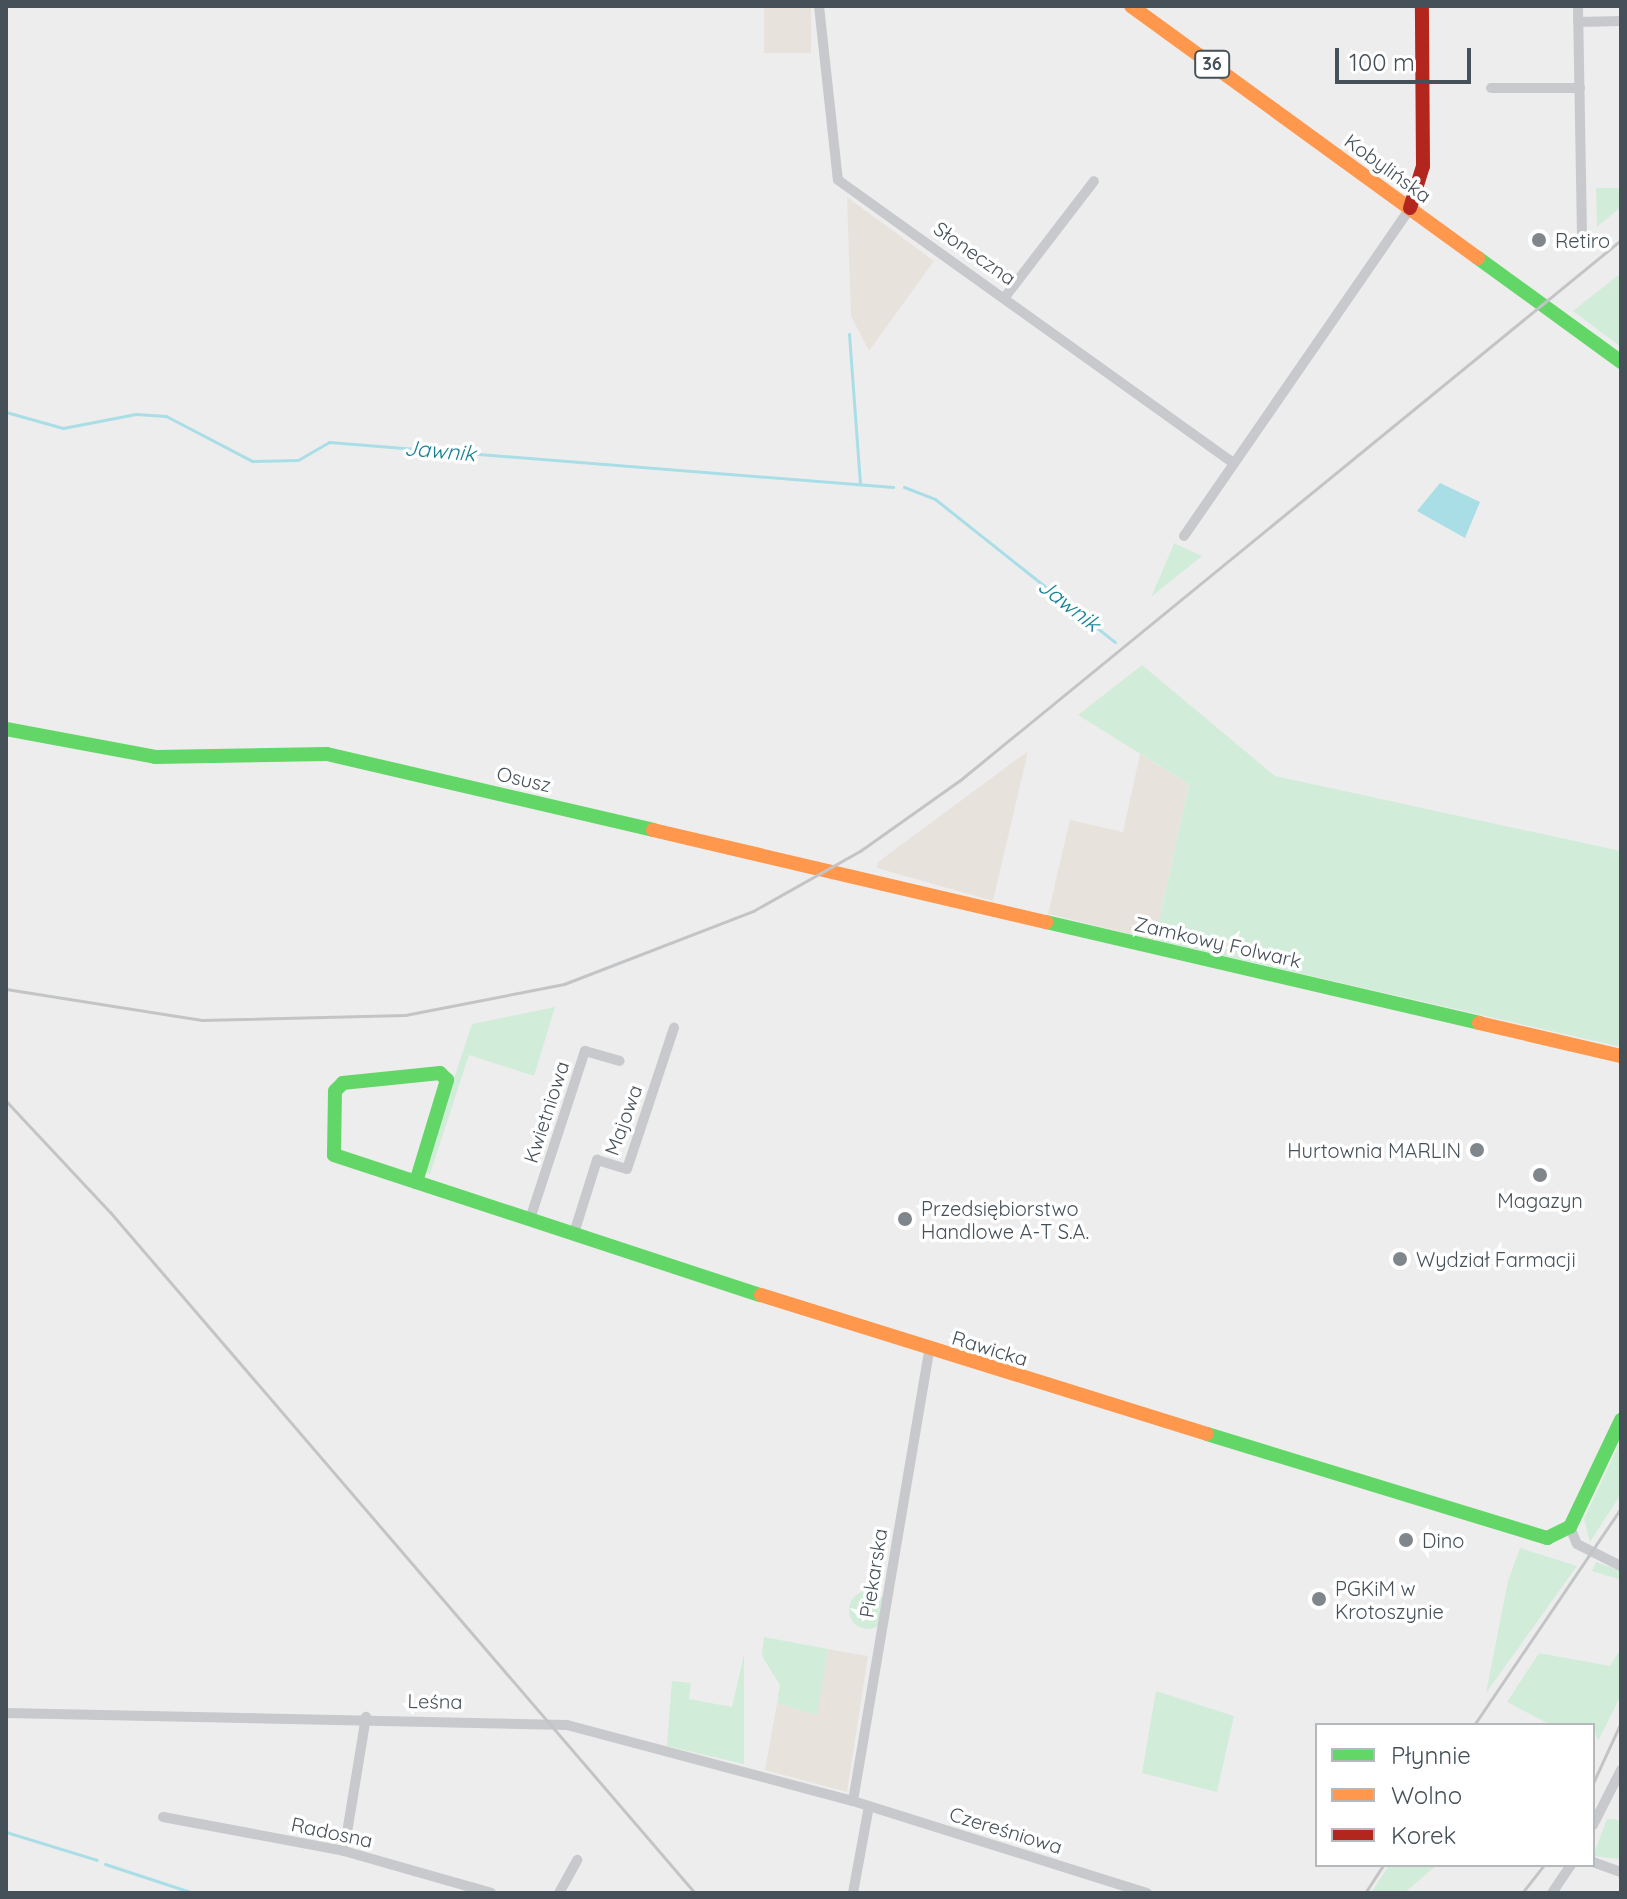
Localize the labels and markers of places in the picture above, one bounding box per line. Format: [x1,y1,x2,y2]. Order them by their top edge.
place label: Retiro [1555,228,1610,252]
marker: Retiro [1530,231,1548,249]
place label: Hurtownia MARLIN [1287,1138,1461,1162]
marker: Hurtownia MARLIN [1468,1141,1486,1159]
marker: Magazyn [1531,1166,1549,1184]
place label: Magazyn [1497,1188,1583,1212]
place label: Przedsiębiorstwo Handlowe A-T S.A. [921,1196,1089,1243]
marker: Przedsiębiorstwo Handlowe A-T S.A. [896,1210,914,1228]
place label: Wydział Farmacji [1416,1247,1576,1271]
marker: Wydział Farmacji [1391,1250,1409,1268]
place label: Dino [1422,1528,1464,1552]
marker: Dino [1397,1531,1415,1549]
place label: PGKiM w Krotoszynie [1335,1576,1444,1623]
marker: PGKiM w Krotoszynie [1310,1590,1328,1608]

